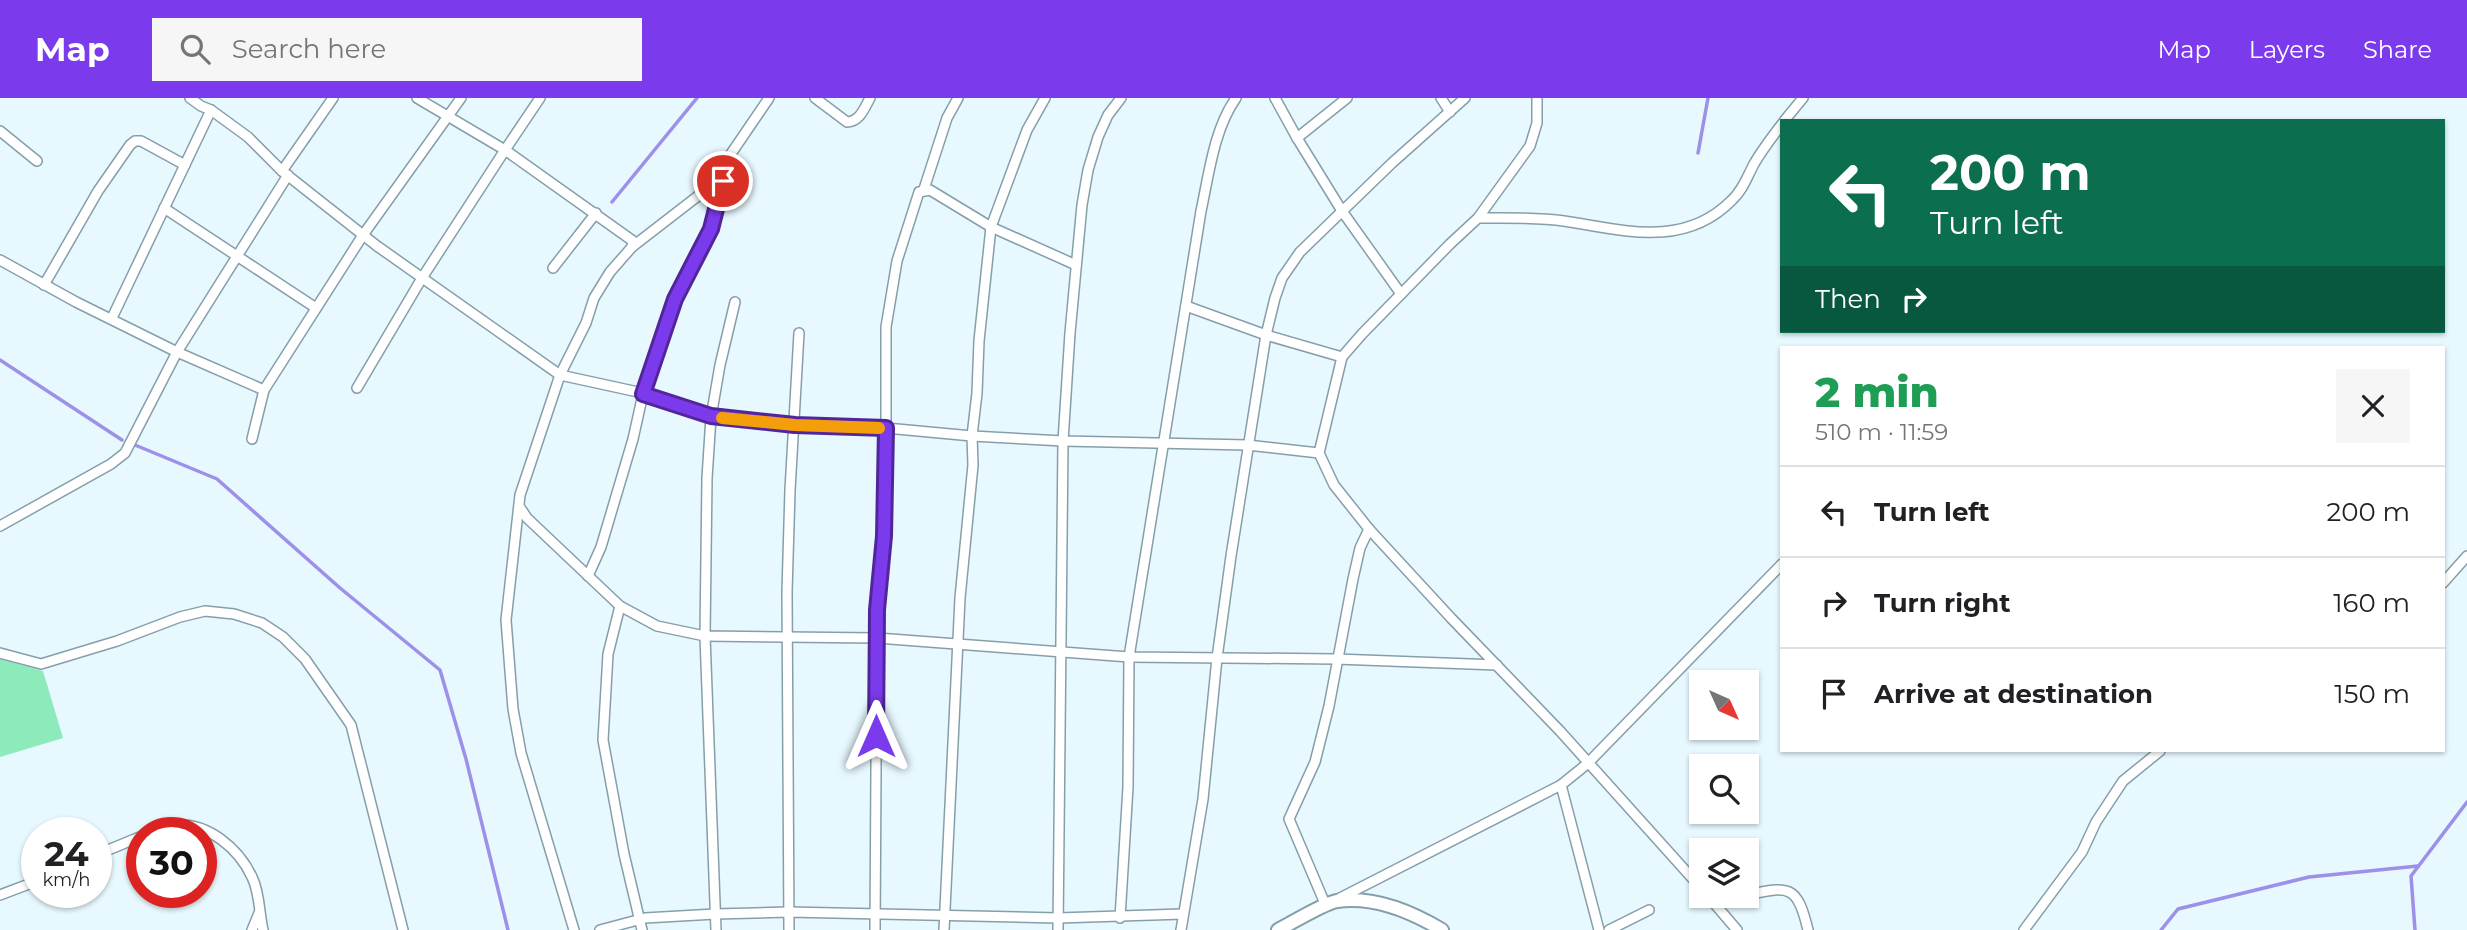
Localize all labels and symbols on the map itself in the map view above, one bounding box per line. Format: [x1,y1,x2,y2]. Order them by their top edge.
pin [693,151,753,211]
north arrow [1689,670,1759,740]
position arrow [839,699,913,773]
speed limit sign: 30 [126,817,217,908]

